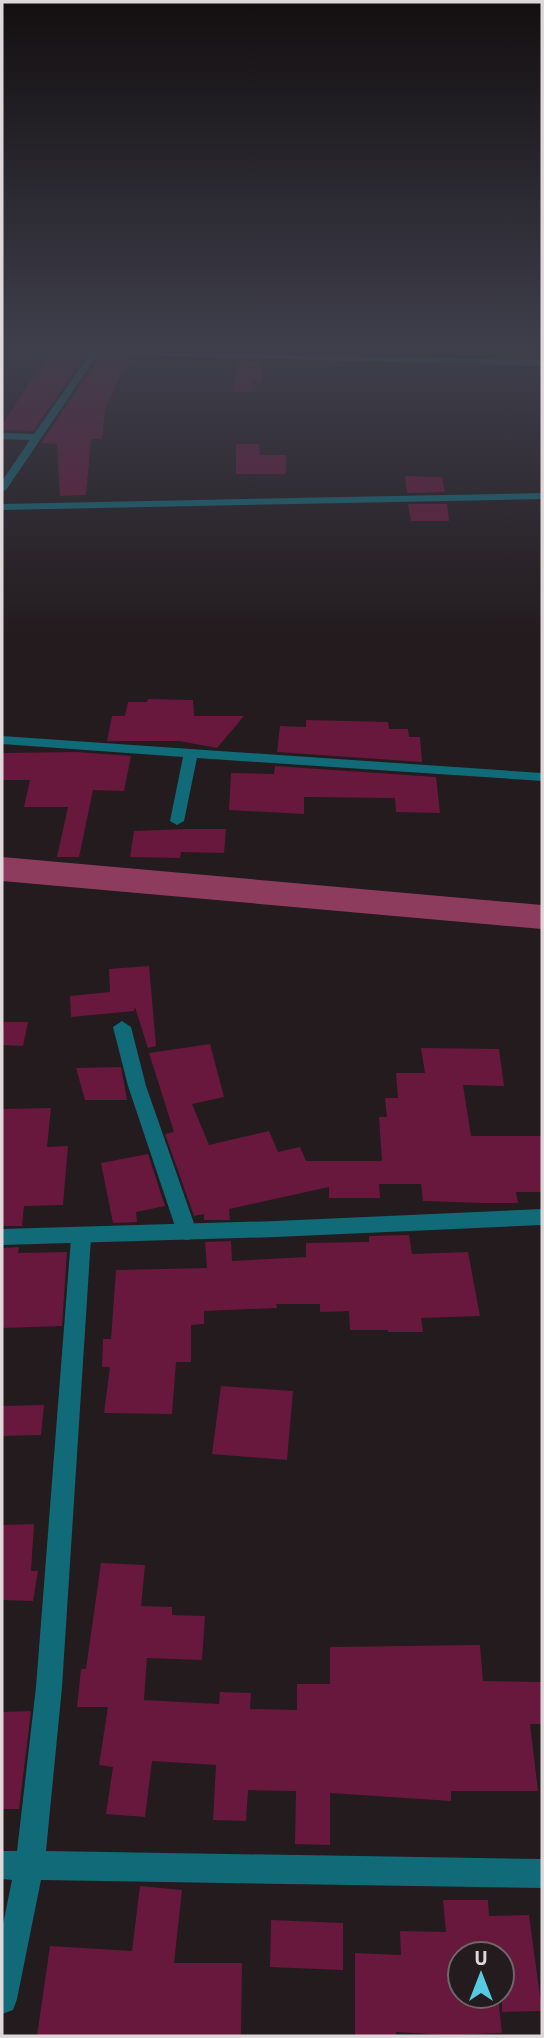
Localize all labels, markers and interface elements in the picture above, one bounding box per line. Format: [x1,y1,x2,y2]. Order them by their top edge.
north arrow [446,1940,516,2010]
text: U [474,1946,488,1969]

